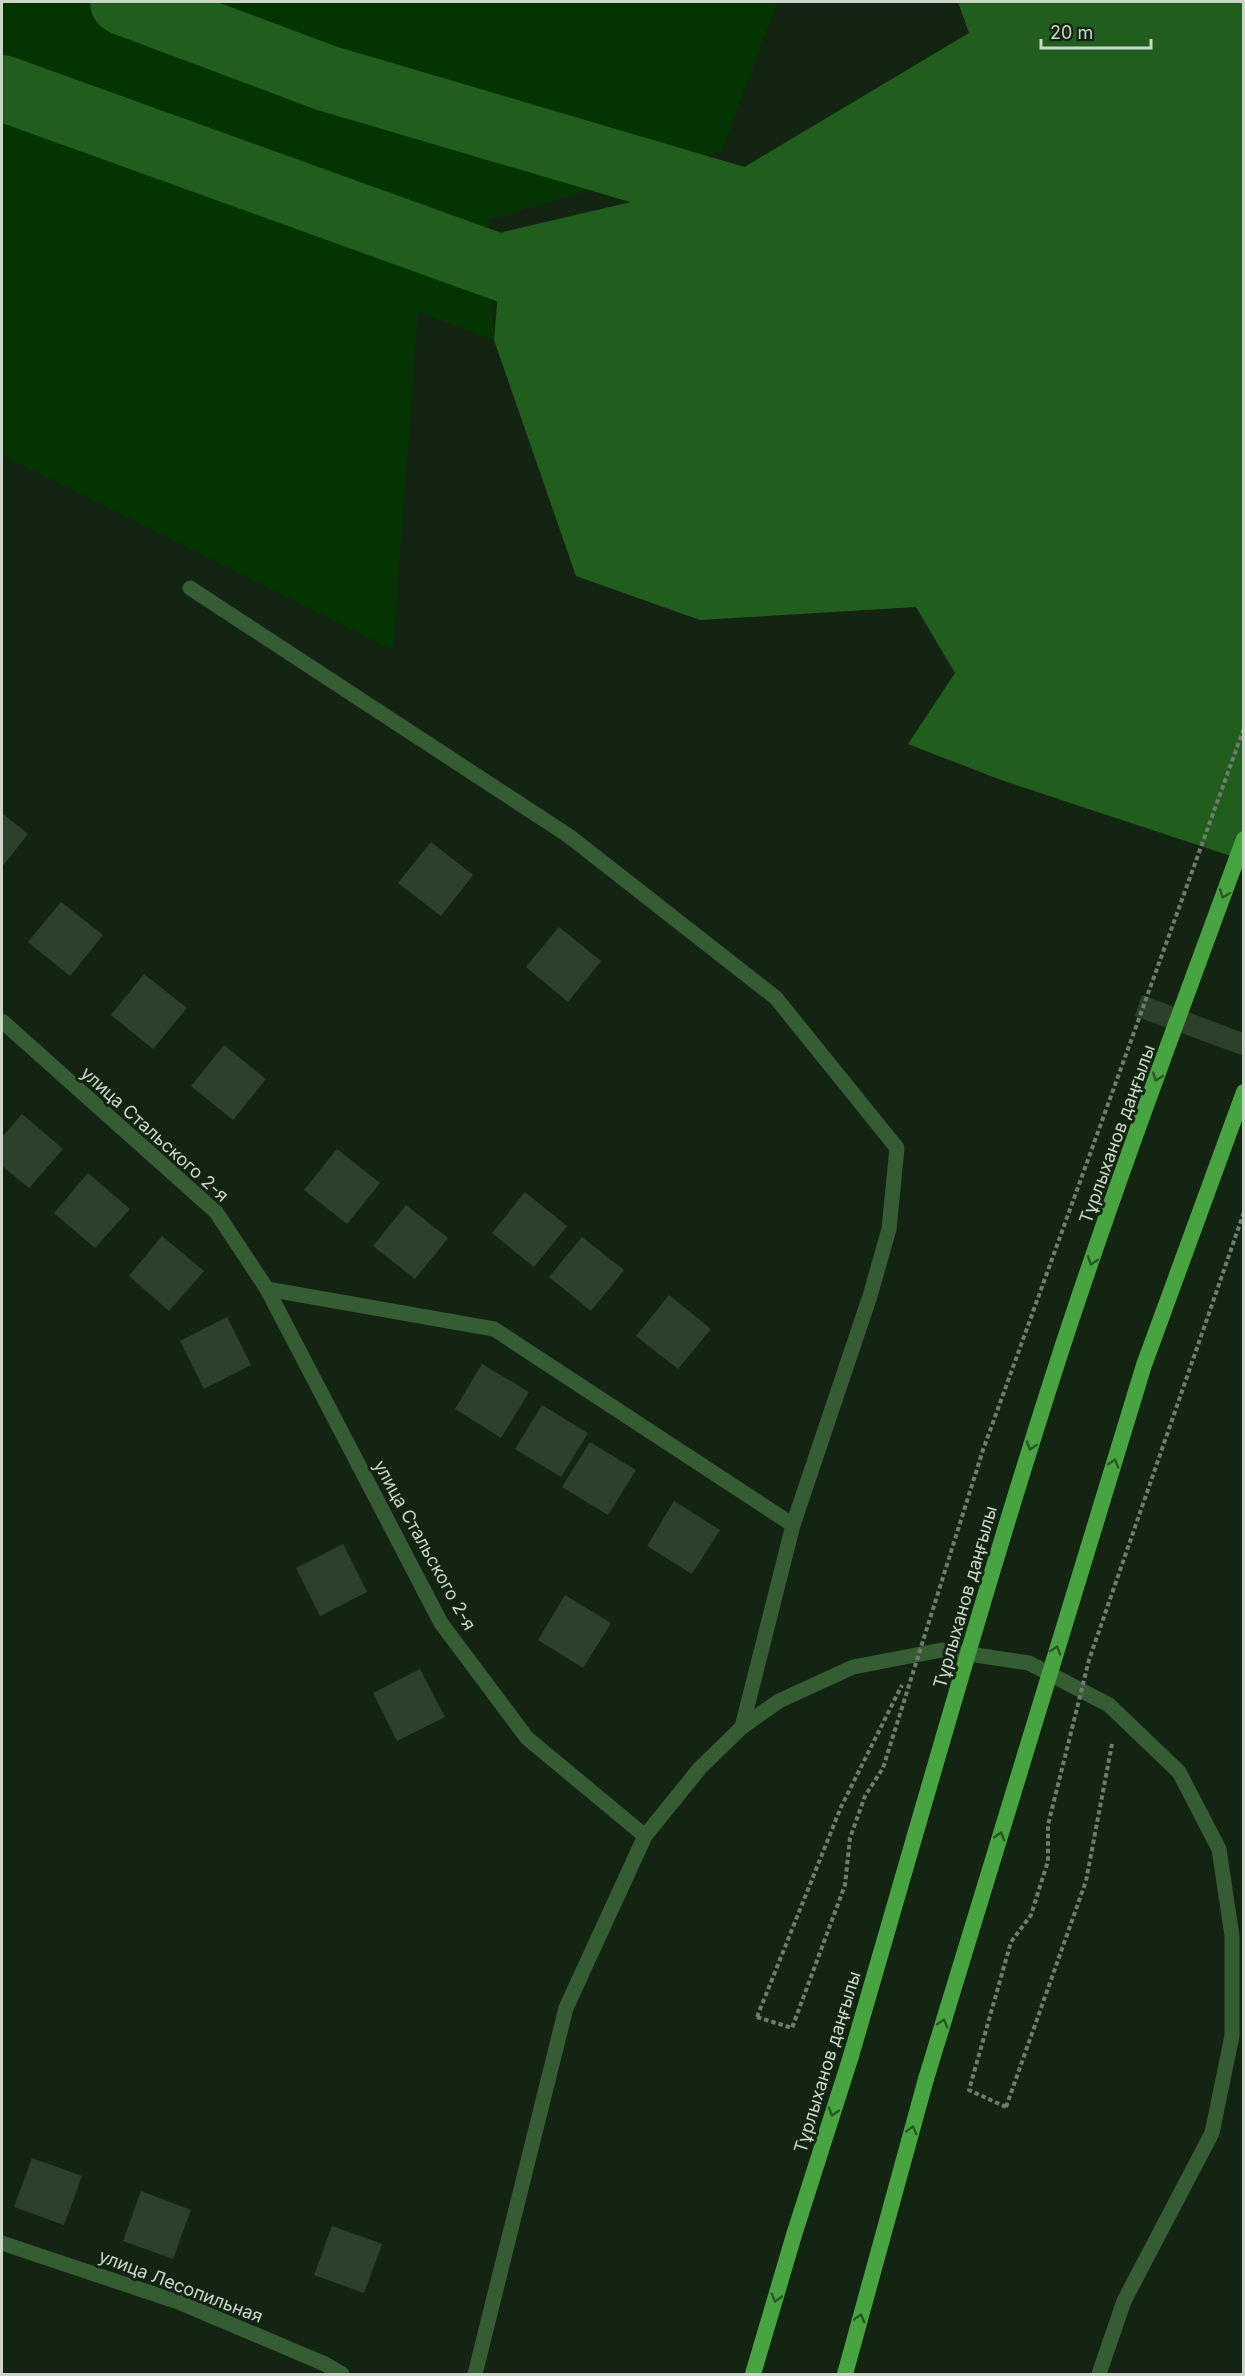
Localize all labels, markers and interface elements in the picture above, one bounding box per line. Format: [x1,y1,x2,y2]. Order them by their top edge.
scale bar [1041,12,1150,50]
text: 20 m [1050,22,1093,43]
one-way arrow [1218,888,1231,899]
street label: Тұрлыханов даңғылы [1075,1042,1159,1226]
street label: улица Стальского 2-я [77,1062,233,1206]
one-way arrow [1152,1071,1165,1082]
one-way arrow [1087,1255,1100,1266]
one-way arrow [1026,1440,1038,1451]
street label: улица Стальского 2-я [369,1456,481,1634]
one-way arrow [1107,1458,1119,1469]
street label: Тұрлыханов даңғылы [929,1503,1001,1691]
one-way arrow [1049,1645,1061,1656]
one-way arrow [993,1831,1005,1842]
street label: Тұрлыханов даңғылы [789,1969,865,2155]
one-way arrow [936,2018,948,2029]
one-way arrow [828,2106,840,2117]
one-way arrow [905,2125,917,2136]
street label: улица Лесопильная [96,2245,266,2327]
one-way arrow [770,2293,783,2303]
one-way arrow [853,2313,866,2323]

